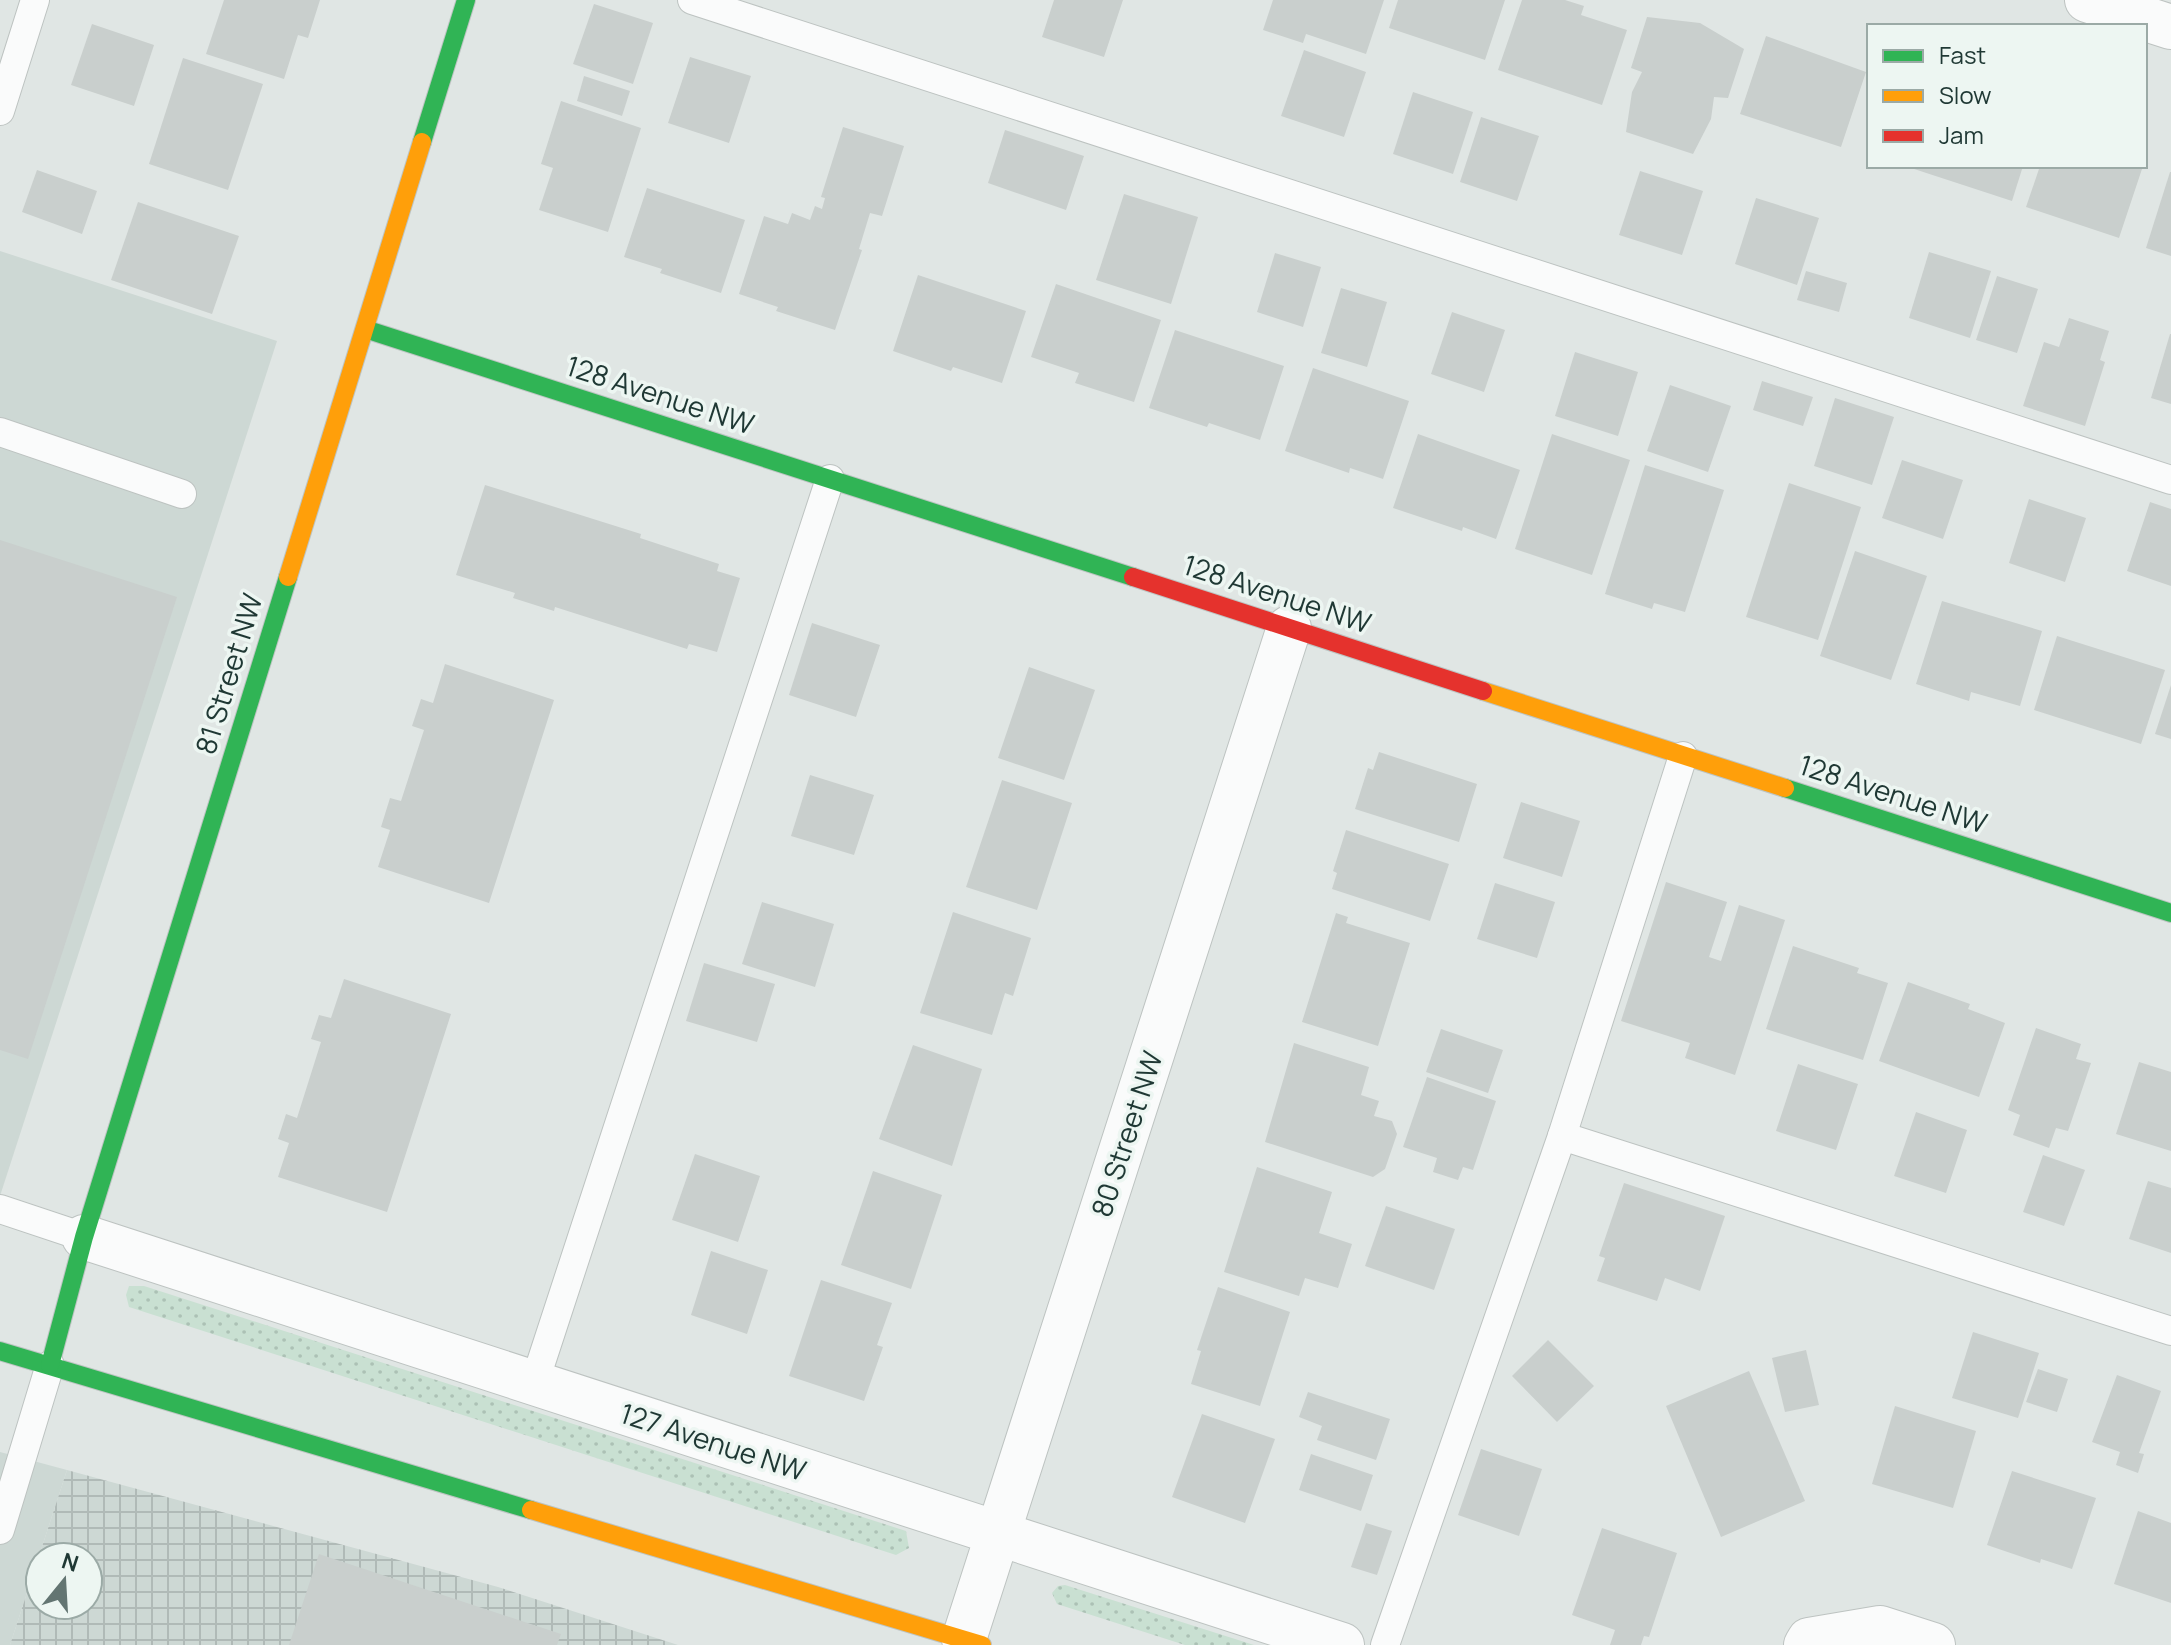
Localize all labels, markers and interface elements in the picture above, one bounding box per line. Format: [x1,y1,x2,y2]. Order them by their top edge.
legend [1867,24,2147,168]
text: Fast [1939,38,1986,71]
text: Slow [1939,78,1992,111]
text: Jam [1939,118,1984,151]
street label: 128 Avenue NW [561,346,759,442]
street label: 128 Avenue NW [1178,545,1376,641]
street label: 81 Street NW [186,589,270,759]
street label: 128 Avenue NW [1794,745,1992,841]
street label: 80 Street NW [1081,1046,1171,1221]
street label: 127 Avenue NW [615,1393,811,1489]
north arrow [24,1541,104,1621]
text: N [58,1545,82,1579]

